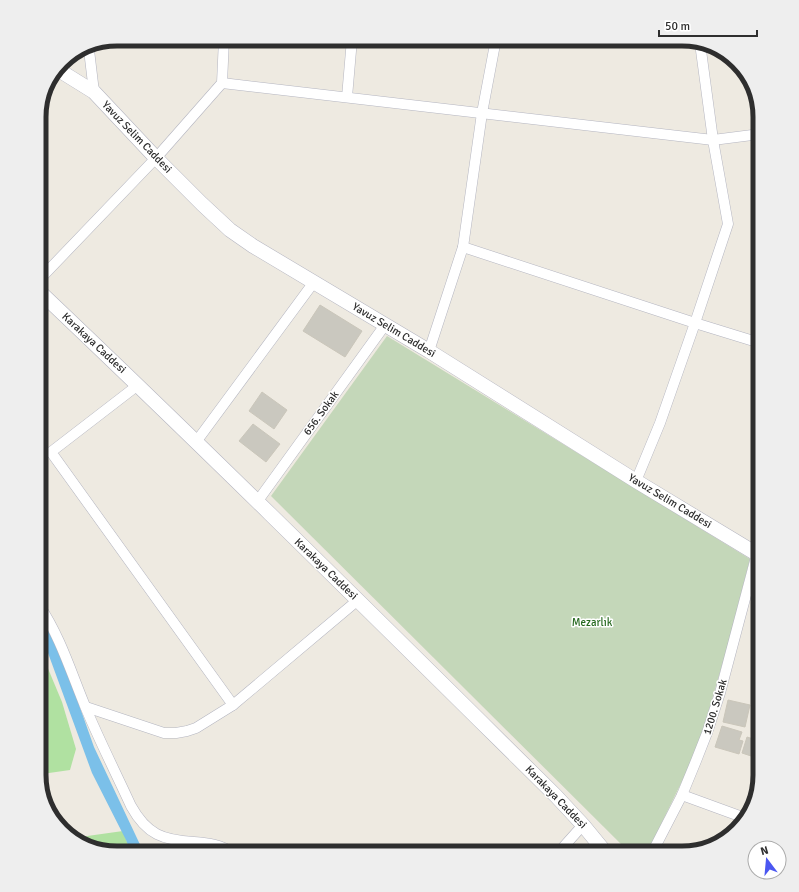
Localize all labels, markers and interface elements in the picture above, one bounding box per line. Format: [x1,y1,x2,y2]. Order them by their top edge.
scale bar [659,12,757,38]
text: 50 m [665,19,690,34]
street label: Yavuz Selim Caddesi [99,98,175,176]
street label: Yavuz Selim Caddesi [350,300,438,360]
street label: Karakaya Caddesi [59,310,129,376]
street label: 656. Sokak [301,388,342,438]
street label: Yavuz Selim Caddesi [626,471,714,531]
street label: Karakaya Caddesi [292,536,360,602]
park label: Mezarlık [572,616,613,629]
street label: 1200. Sokak [700,677,730,736]
street label: Karakaya Caddesi [523,763,589,831]
north arrow [747,840,787,880]
text: N [759,844,770,858]

